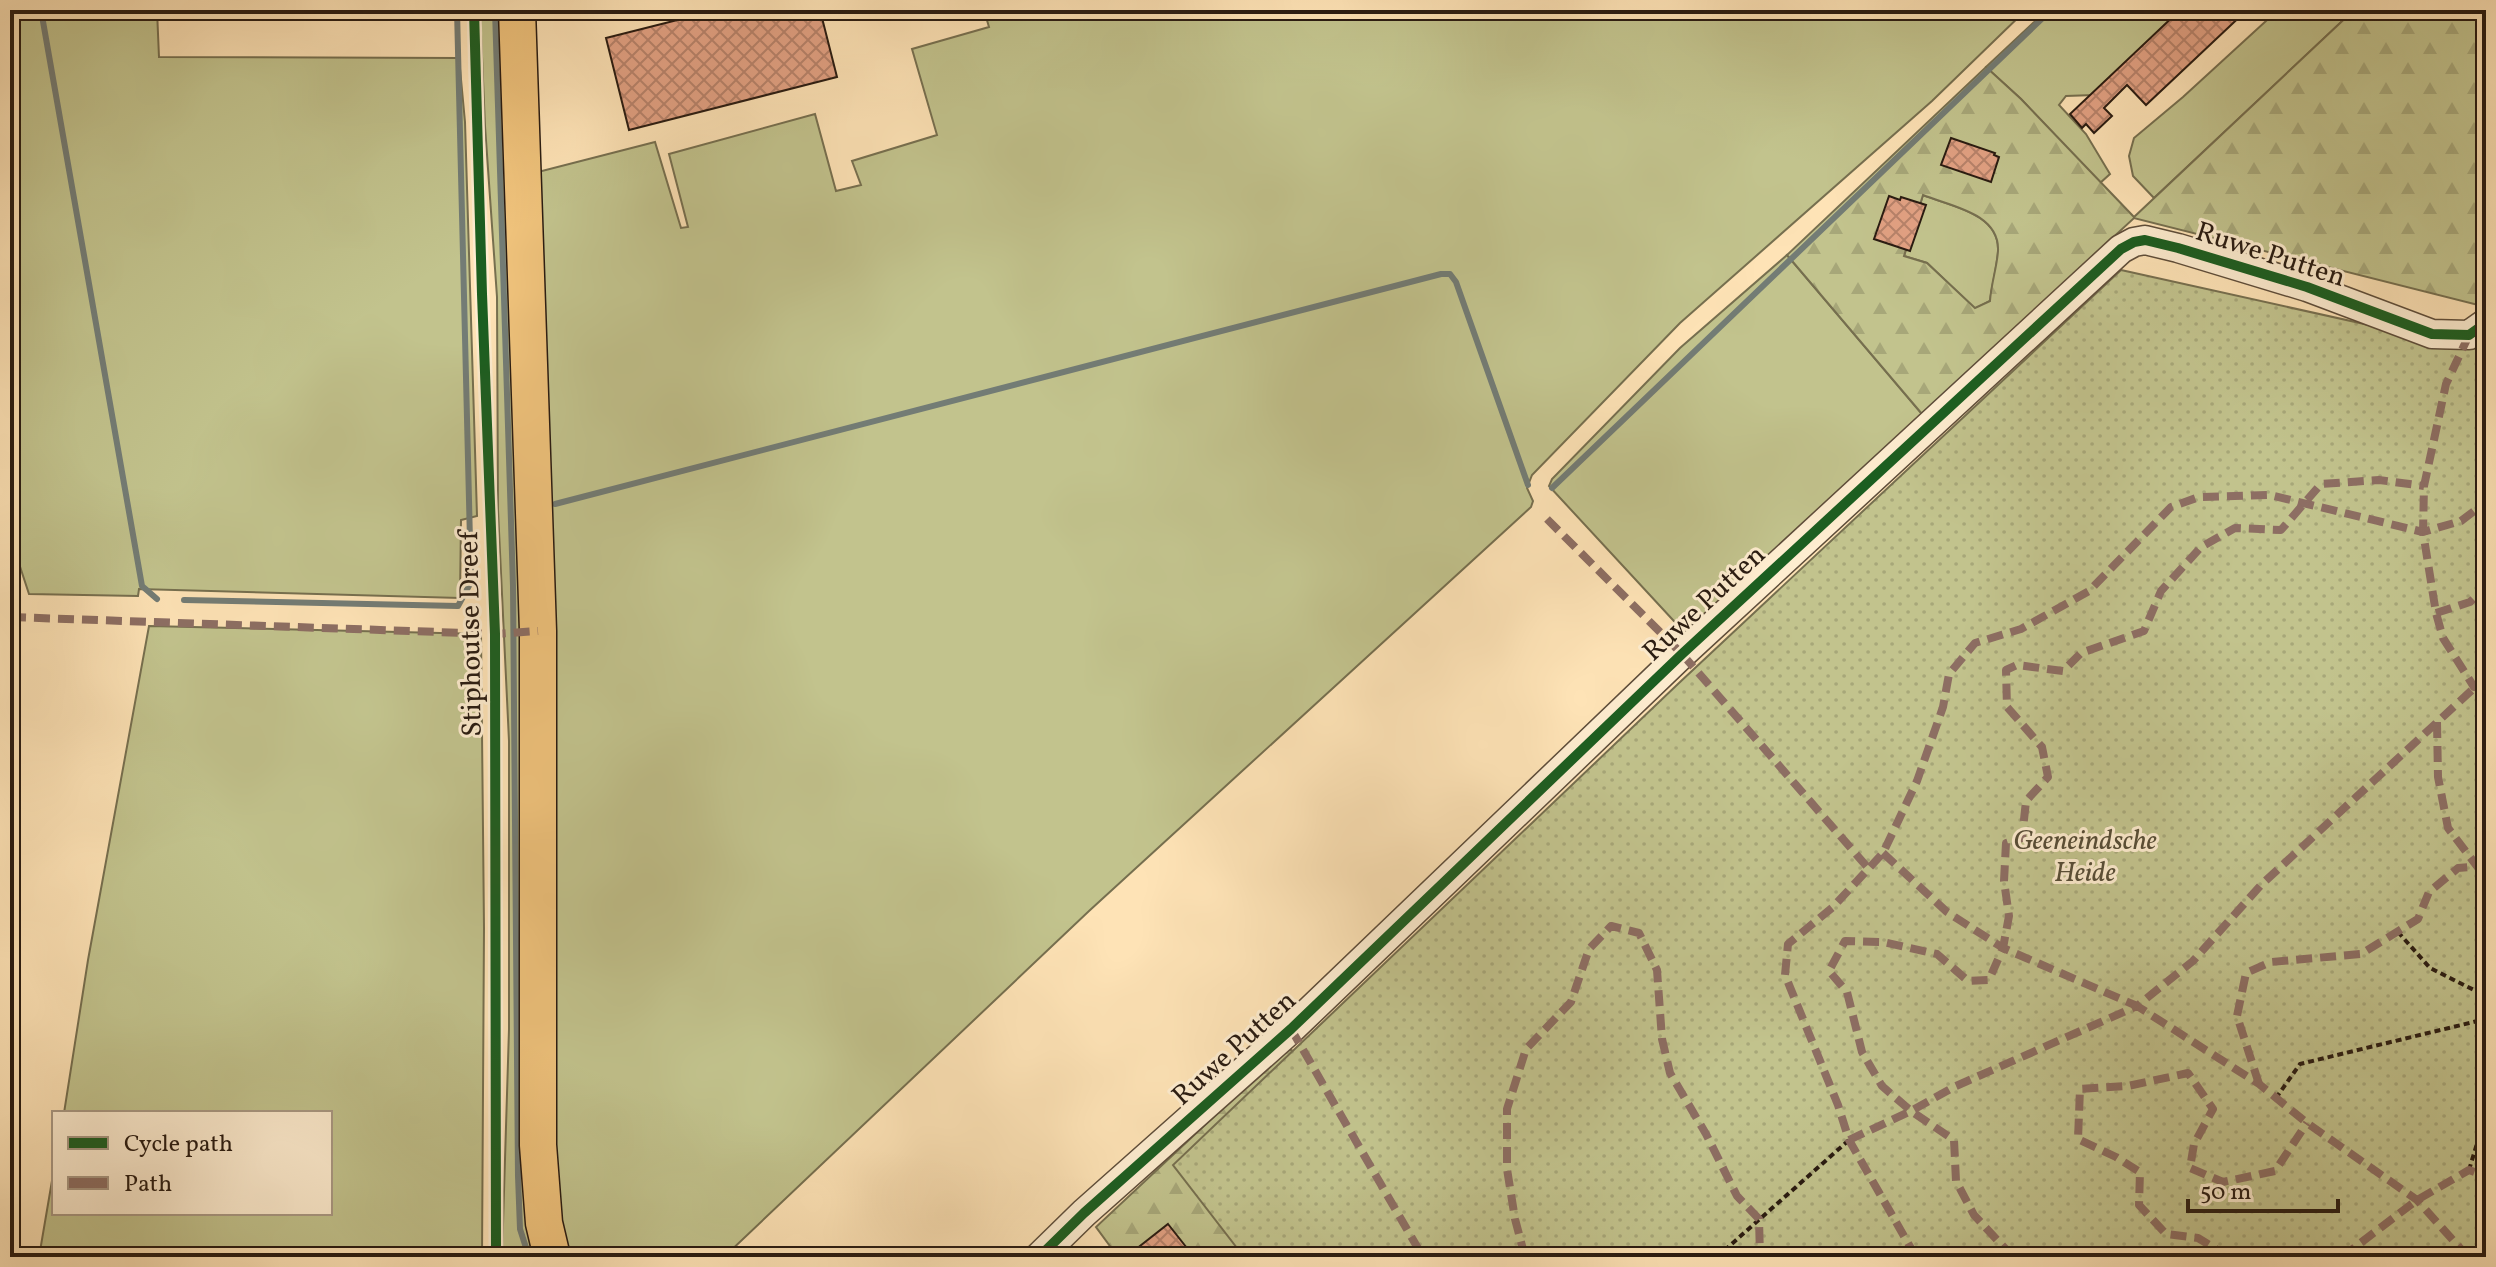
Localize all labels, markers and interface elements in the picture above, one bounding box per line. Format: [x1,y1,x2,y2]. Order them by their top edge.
street label: Ruwe Putten [2190,213,2350,298]
street label: Stiphoutse Dreef [450,528,493,737]
street label: Ruwe Putten [1635,537,1775,671]
park label: Geeneindsche Heide [2013,822,2157,893]
street label: Ruwe Putten [1164,982,1306,1115]
legend [52,1111,332,1215]
text: Cycle path [124,1128,233,1162]
scale bar [2188,1163,2338,1213]
text: Path [124,1168,172,1202]
text: 50 m [2200,1176,2252,1210]

